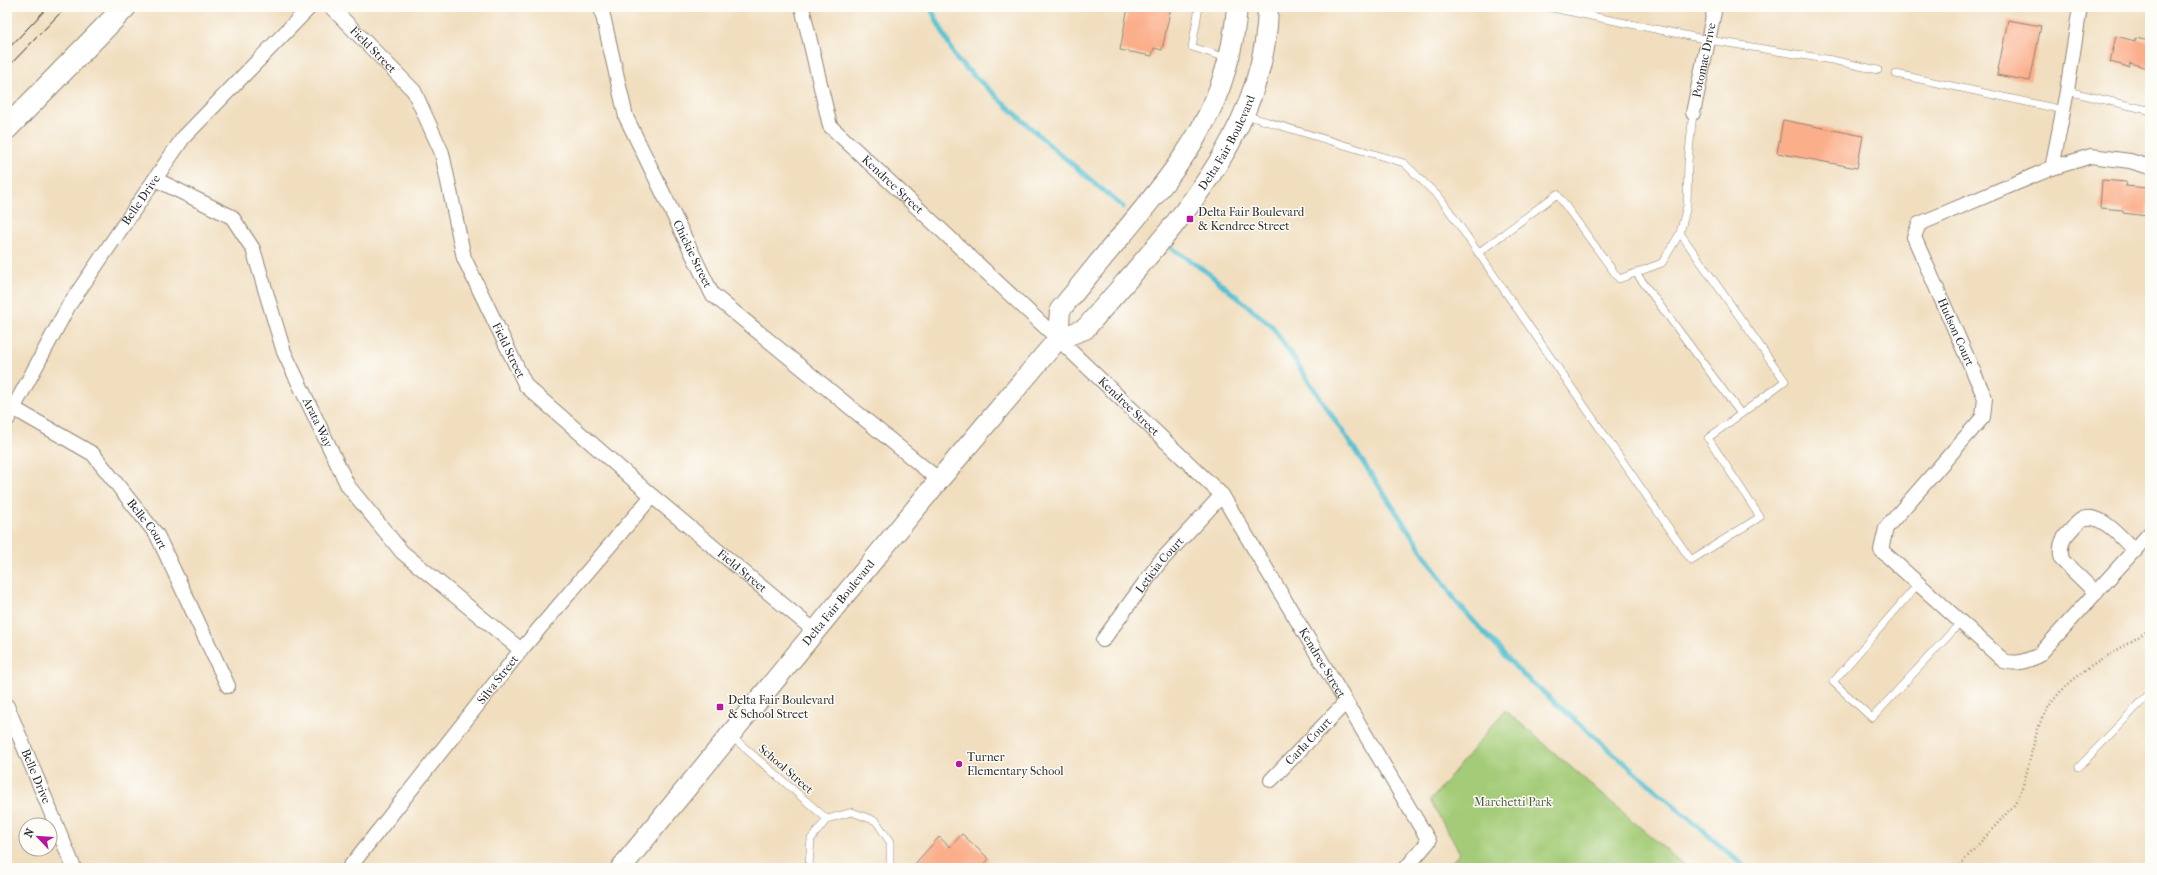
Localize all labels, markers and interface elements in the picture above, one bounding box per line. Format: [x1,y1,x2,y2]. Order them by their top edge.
street label: Potomac Drive [1689,21,1719,99]
street label: Field Street [347,23,400,76]
street label: Delta Fair Boulevard [1195,93,1258,193]
street label: Kendree Street [859,152,927,217]
street label: Belle Drive [119,172,163,228]
place label: Delta Fair Boulevard & Kendree Street [1198,205,1305,233]
marker: Delta Fair Boulevard & Kendree Street [1185,214,1195,224]
street label: Chickie Street [670,218,715,291]
street label: Hudson Court [1935,296,1977,369]
street label: Field Street [489,320,528,381]
street label: Kendree Street [1095,374,1163,439]
street label: Arata Way [299,395,336,450]
street label: Belle Court [124,496,170,552]
street label: Leticia Court [1133,534,1187,596]
street label: Field Street [715,546,770,596]
street label: Delta Fair Boulevard [799,557,878,648]
street label: Kendree Street [1296,625,1349,701]
street label: Silva Street [474,652,522,707]
place label: Delta Fair Boulevard & School Street [728,693,835,721]
marker: Delta Fair Boulevard & School Street [715,702,725,712]
street label: Carla Court [1282,714,1335,768]
street label: School Street [756,741,817,797]
street label: Belle Drive [18,747,54,806]
place label: Turner Elementary School [967,750,1064,778]
marker: Turner Elementary School [954,759,964,769]
park label: Marchetti Park [1474,795,1553,809]
north arrow [18,817,58,857]
text: N [22,826,37,840]

